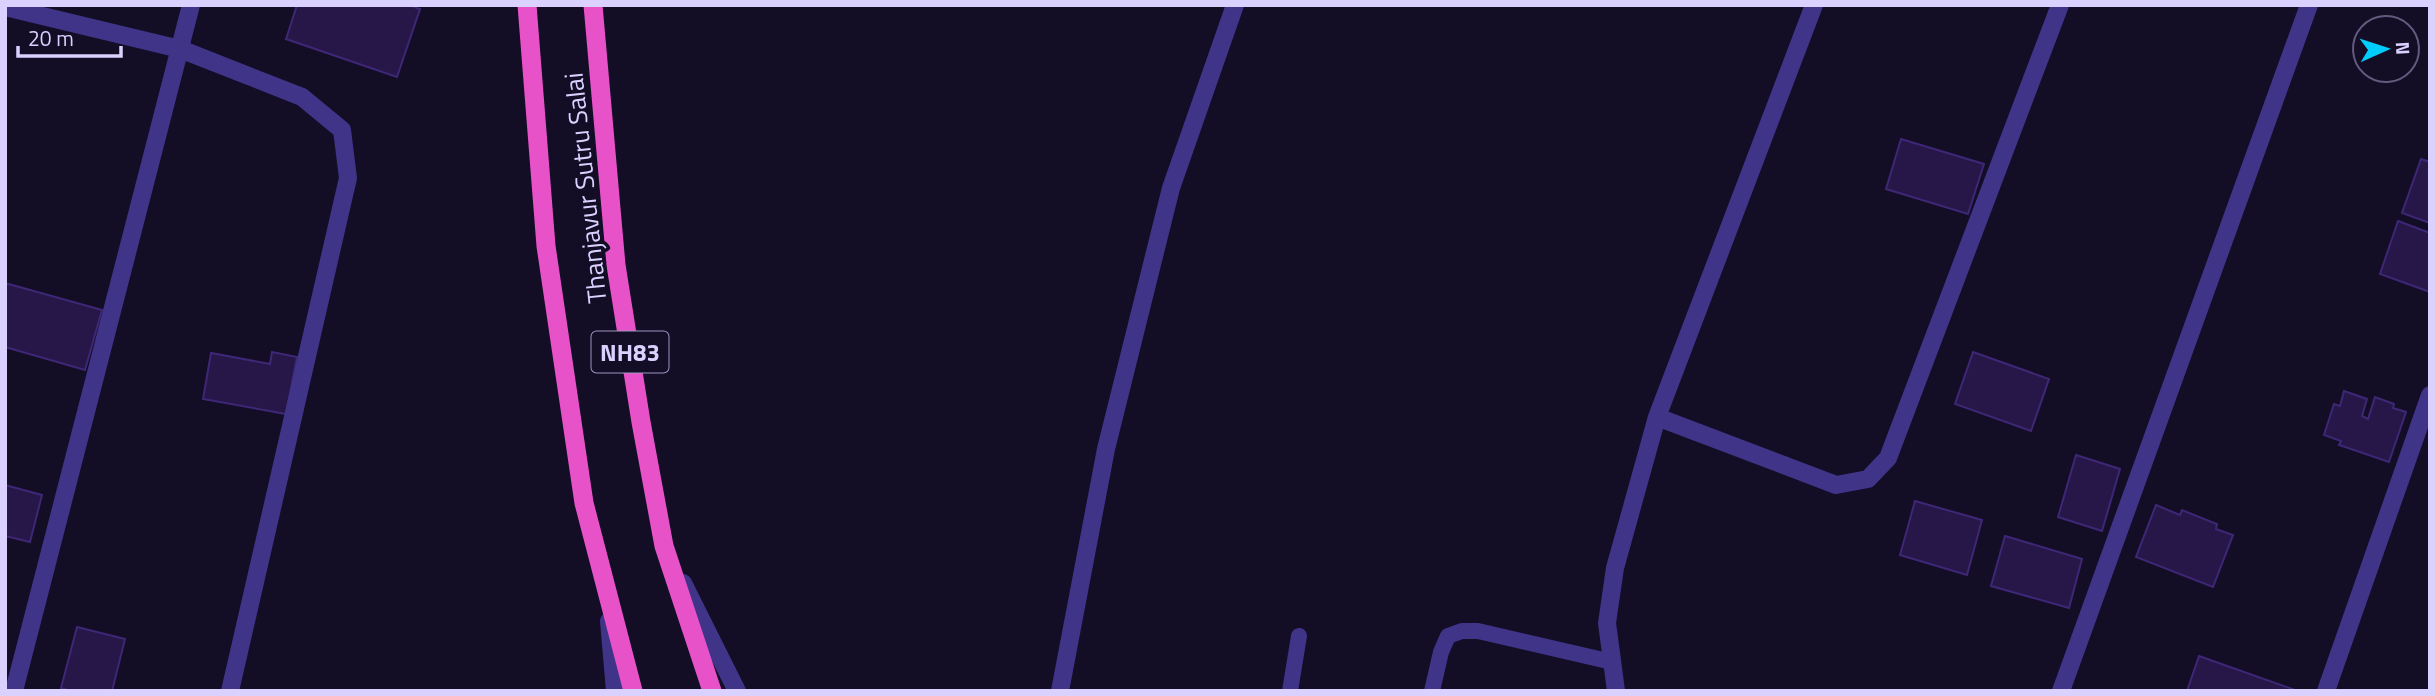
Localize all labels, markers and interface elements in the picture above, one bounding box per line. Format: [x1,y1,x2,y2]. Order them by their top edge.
scale bar [18,14,121,58]
north arrow [2351,14,2421,84]
text: 20 m [28,22,74,54]
text: N [2389,41,2418,55]
street label: Thanjavur Sutru Salai [554,71,616,305]
road number: NH83 [592,332,668,372]

